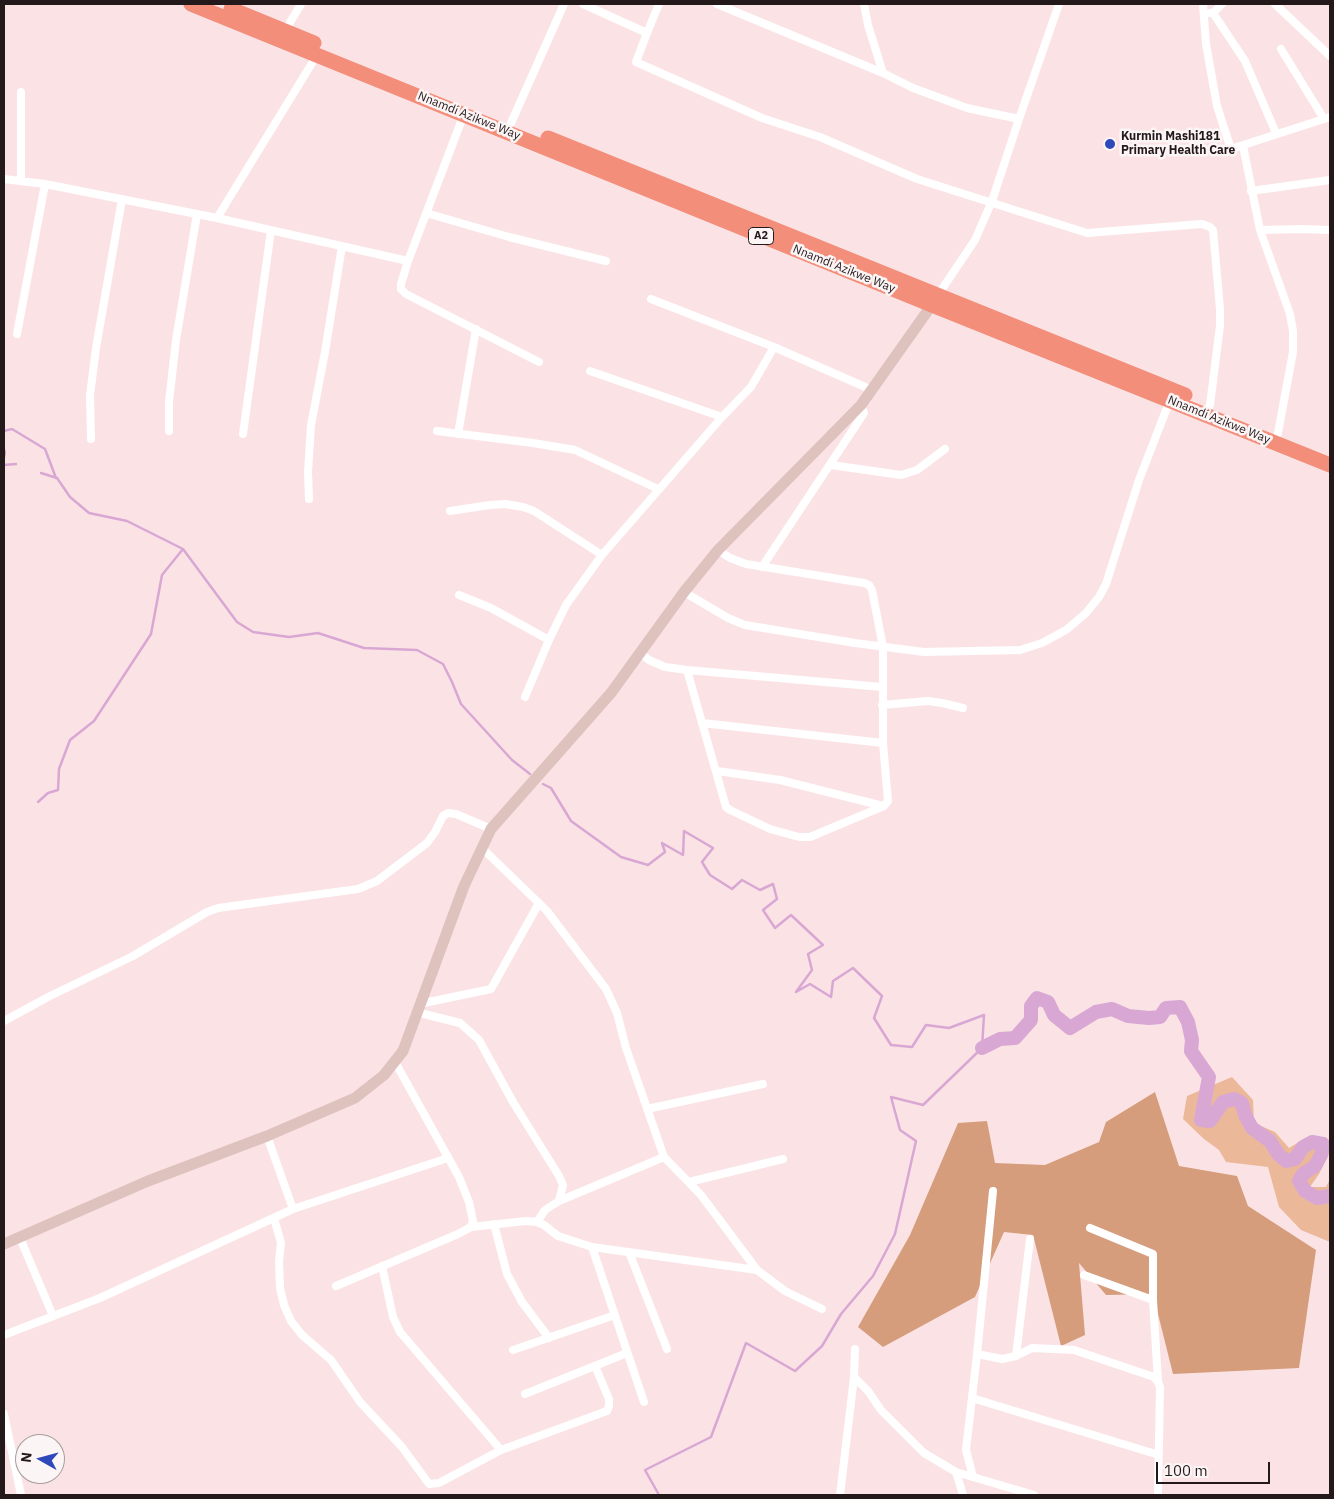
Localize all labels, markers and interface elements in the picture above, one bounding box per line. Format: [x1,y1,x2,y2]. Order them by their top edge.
street label: Nnamdi Azikwe Way [416,89,522,143]
place label: Kurmin Mashi181 Primary Health Care [1121,130,1235,158]
marker: Kurmin Mashi181 Primary Health Care [1103,137,1117,151]
road number: A2 [748,228,774,245]
street label: Nnamdi Azikwe Way [791,242,897,296]
street label: Nnamdi Azikwe Way [1166,393,1272,447]
north arrow [15,1434,65,1484]
text: N [17,1451,36,1463]
scale bar [1159,1452,1273,1484]
text: 100 m [1164,1461,1208,1480]

